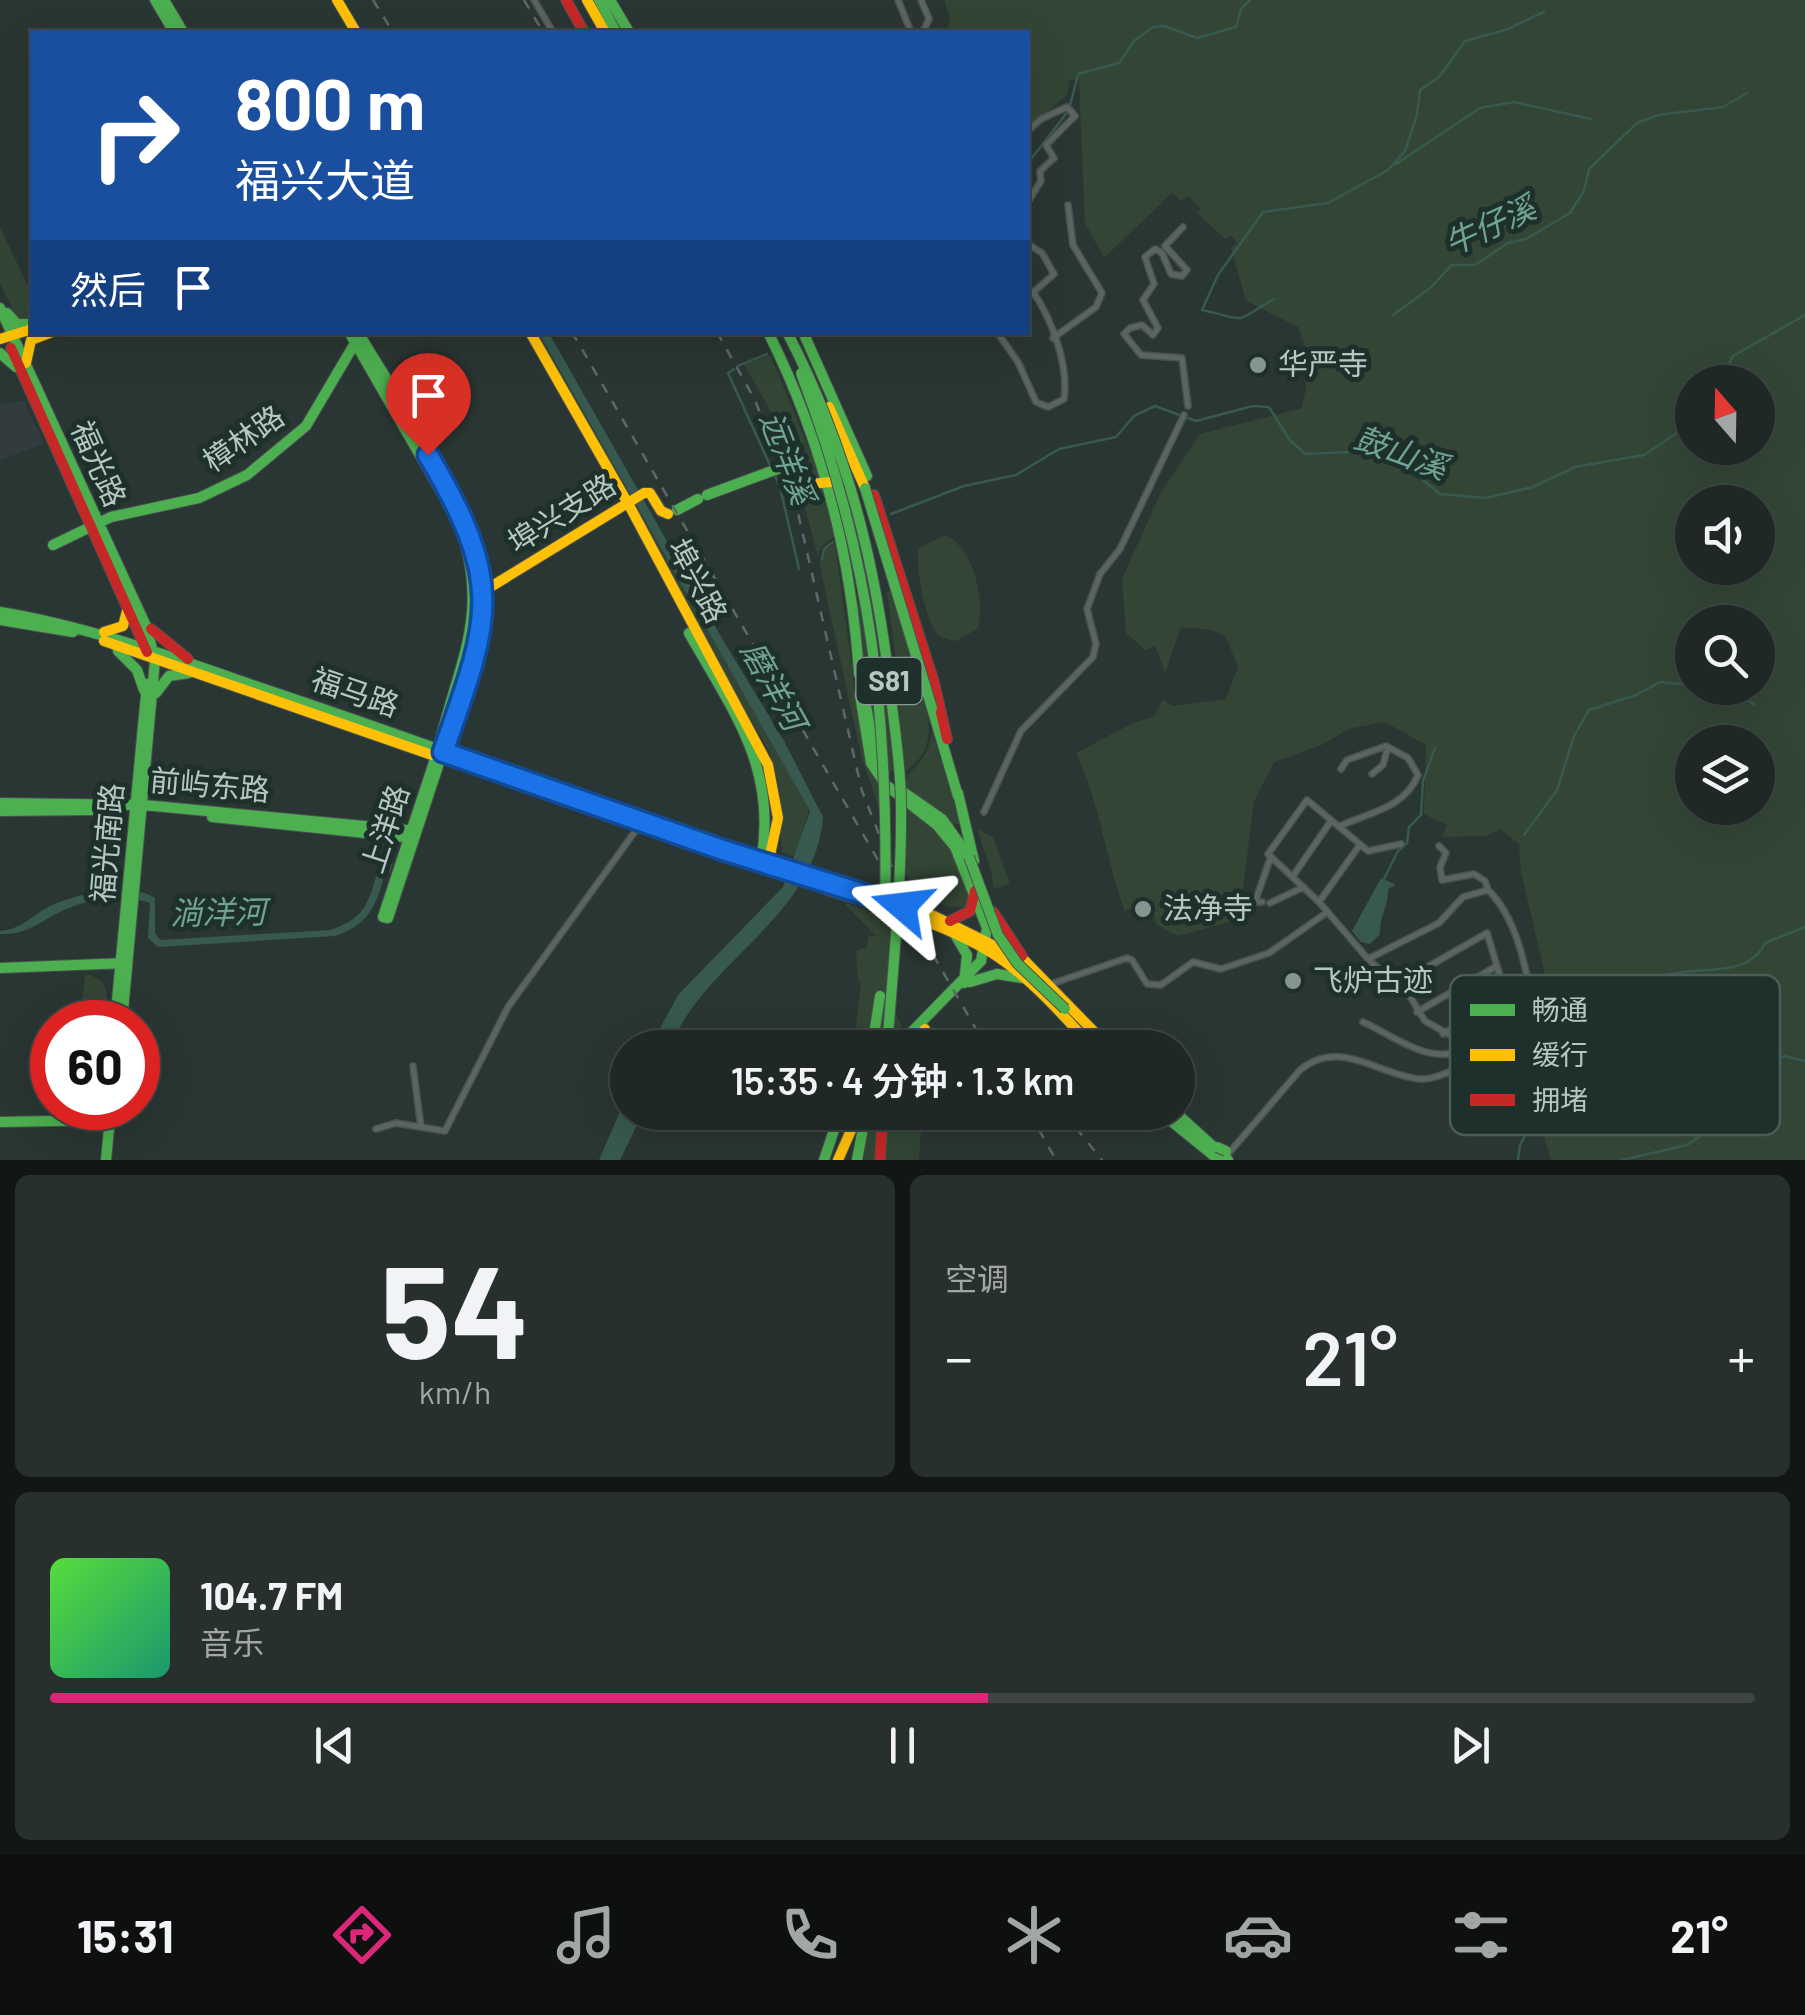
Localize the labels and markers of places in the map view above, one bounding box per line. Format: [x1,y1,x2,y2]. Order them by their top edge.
place label: 华严寺 [1278,345,1368,381]
pin [386,353,471,456]
marker: 华严寺 [1247,354,1269,376]
place label: 法净寺 [1163,889,1253,925]
marker: 法净寺 [1132,898,1154,920]
place label: 飞炉古迹 [1313,961,1433,997]
marker: 飞炉古迹 [1282,970,1304,992]

